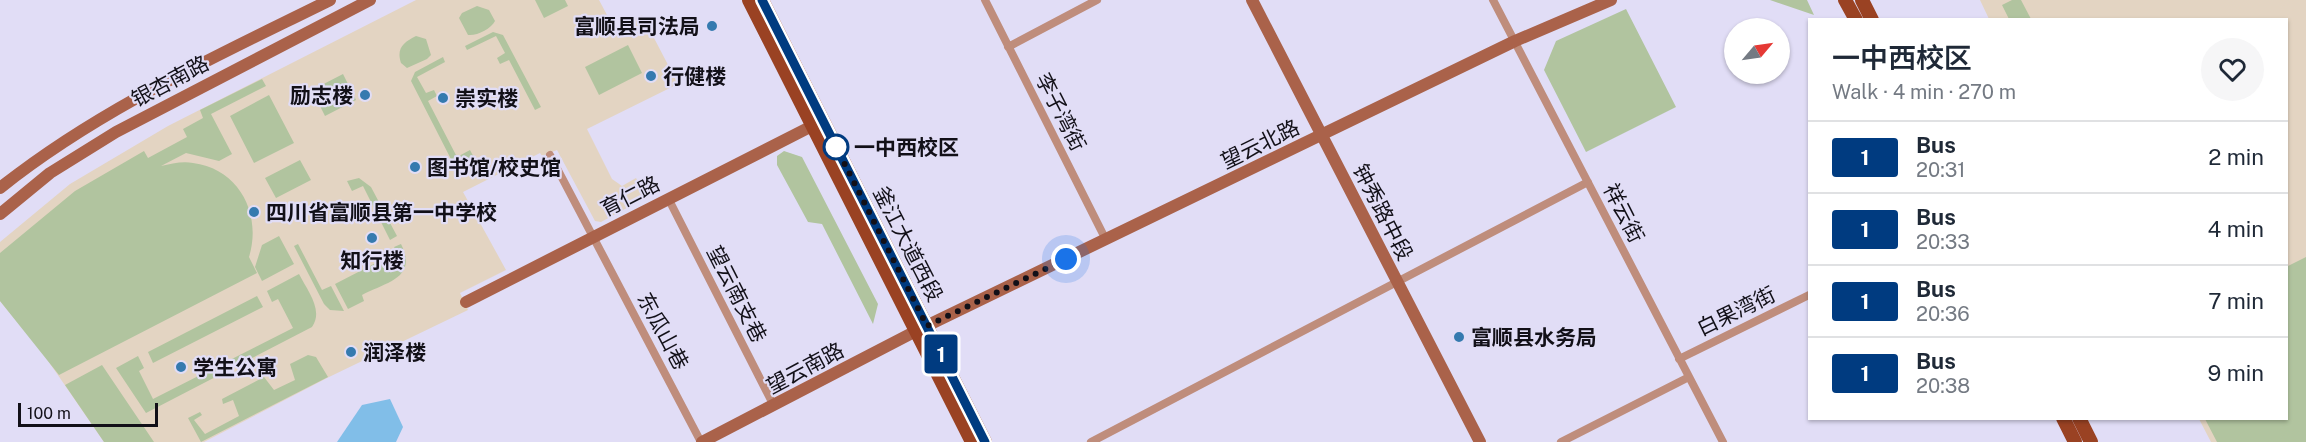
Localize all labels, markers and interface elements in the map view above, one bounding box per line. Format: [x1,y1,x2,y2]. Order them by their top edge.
place label: 富顺县司法局 [574,14,700,39]
north arrow [1724,18,1790,84]
map controls [1724,18,1790,84]
marker: 富顺县司法局 [705,19,719,33]
button: heart [2201,38,2264,101]
text: 一中西校区 [1832,41,1972,74]
street label: 银杏南路 [127,50,213,112]
place label: 行健楼 [663,64,726,89]
marker: 行健楼 [644,69,658,83]
street label: 李子湾街 [1031,69,1091,155]
text: Walk · 4 min · 270 m [1832,80,2016,104]
place label: 励志楼 [290,83,353,108]
place label: 崇实楼 [455,86,518,111]
marker: 励志楼 [358,88,372,102]
marker: 崇实楼 [436,91,450,105]
street label: 望云北路 [1217,114,1303,174]
text: Bus [1916,132,1956,158]
marker: 一中西校区 [823,134,849,160]
place label: 一中西校区 [854,135,959,160]
text: 2 min [2208,144,2264,170]
text: 1 [1861,145,1870,170]
place label: 图书馆/校史馆 [427,155,561,180]
text: 20:31 [1916,158,1965,182]
marker: 图书馆/校史馆 [408,160,422,174]
street label: 钟秀路中段 [1348,160,1418,264]
street label: 育仁路 [596,171,664,221]
street label: 祥云街 [1599,179,1649,247]
street label: 釜江大道西段 [868,182,948,306]
place label: 四川省富顺县第一中学校 [266,200,497,225]
text: Bus [1916,204,1956,230]
marker: 四川省富顺县第一中学校 [247,205,261,219]
text: 4 min [2208,216,2264,242]
text: 1 [1861,217,1870,242]
text: 20:33 [1916,230,1970,254]
marker: 知行楼 [365,231,379,245]
street label: 望云南支巷 [702,242,772,346]
your location [1051,244,1081,274]
place label: 知行楼 [341,248,404,273]
text: Bus [1916,276,1956,302]
street label: 白果湾街 [1693,281,1779,341]
street label: 东瓜山巷 [632,288,694,374]
text: 7 min [2208,288,2264,314]
text: 1 [1861,289,1870,314]
text: 20:36 [1916,302,1970,326]
place label: 富顺县水务局 [1471,325,1597,350]
marker: 富顺县水务局 [1452,330,1466,344]
line badge: 1 [922,334,960,374]
street label: 望云南路 [762,337,848,399]
place label: 润泽楼 [363,340,426,365]
text: 1 [937,342,946,367]
marker: 润泽楼 [344,345,358,359]
text: Bus [1916,348,1956,374]
place label: 学生公寓 [193,355,277,380]
marker: 学生公寓 [174,360,188,374]
text: 9 min [2208,360,2264,386]
text: 1 [1861,361,1870,386]
text: 20:38 [1916,374,1970,398]
scale bar [18,400,158,428]
text: 100 m [27,404,71,423]

